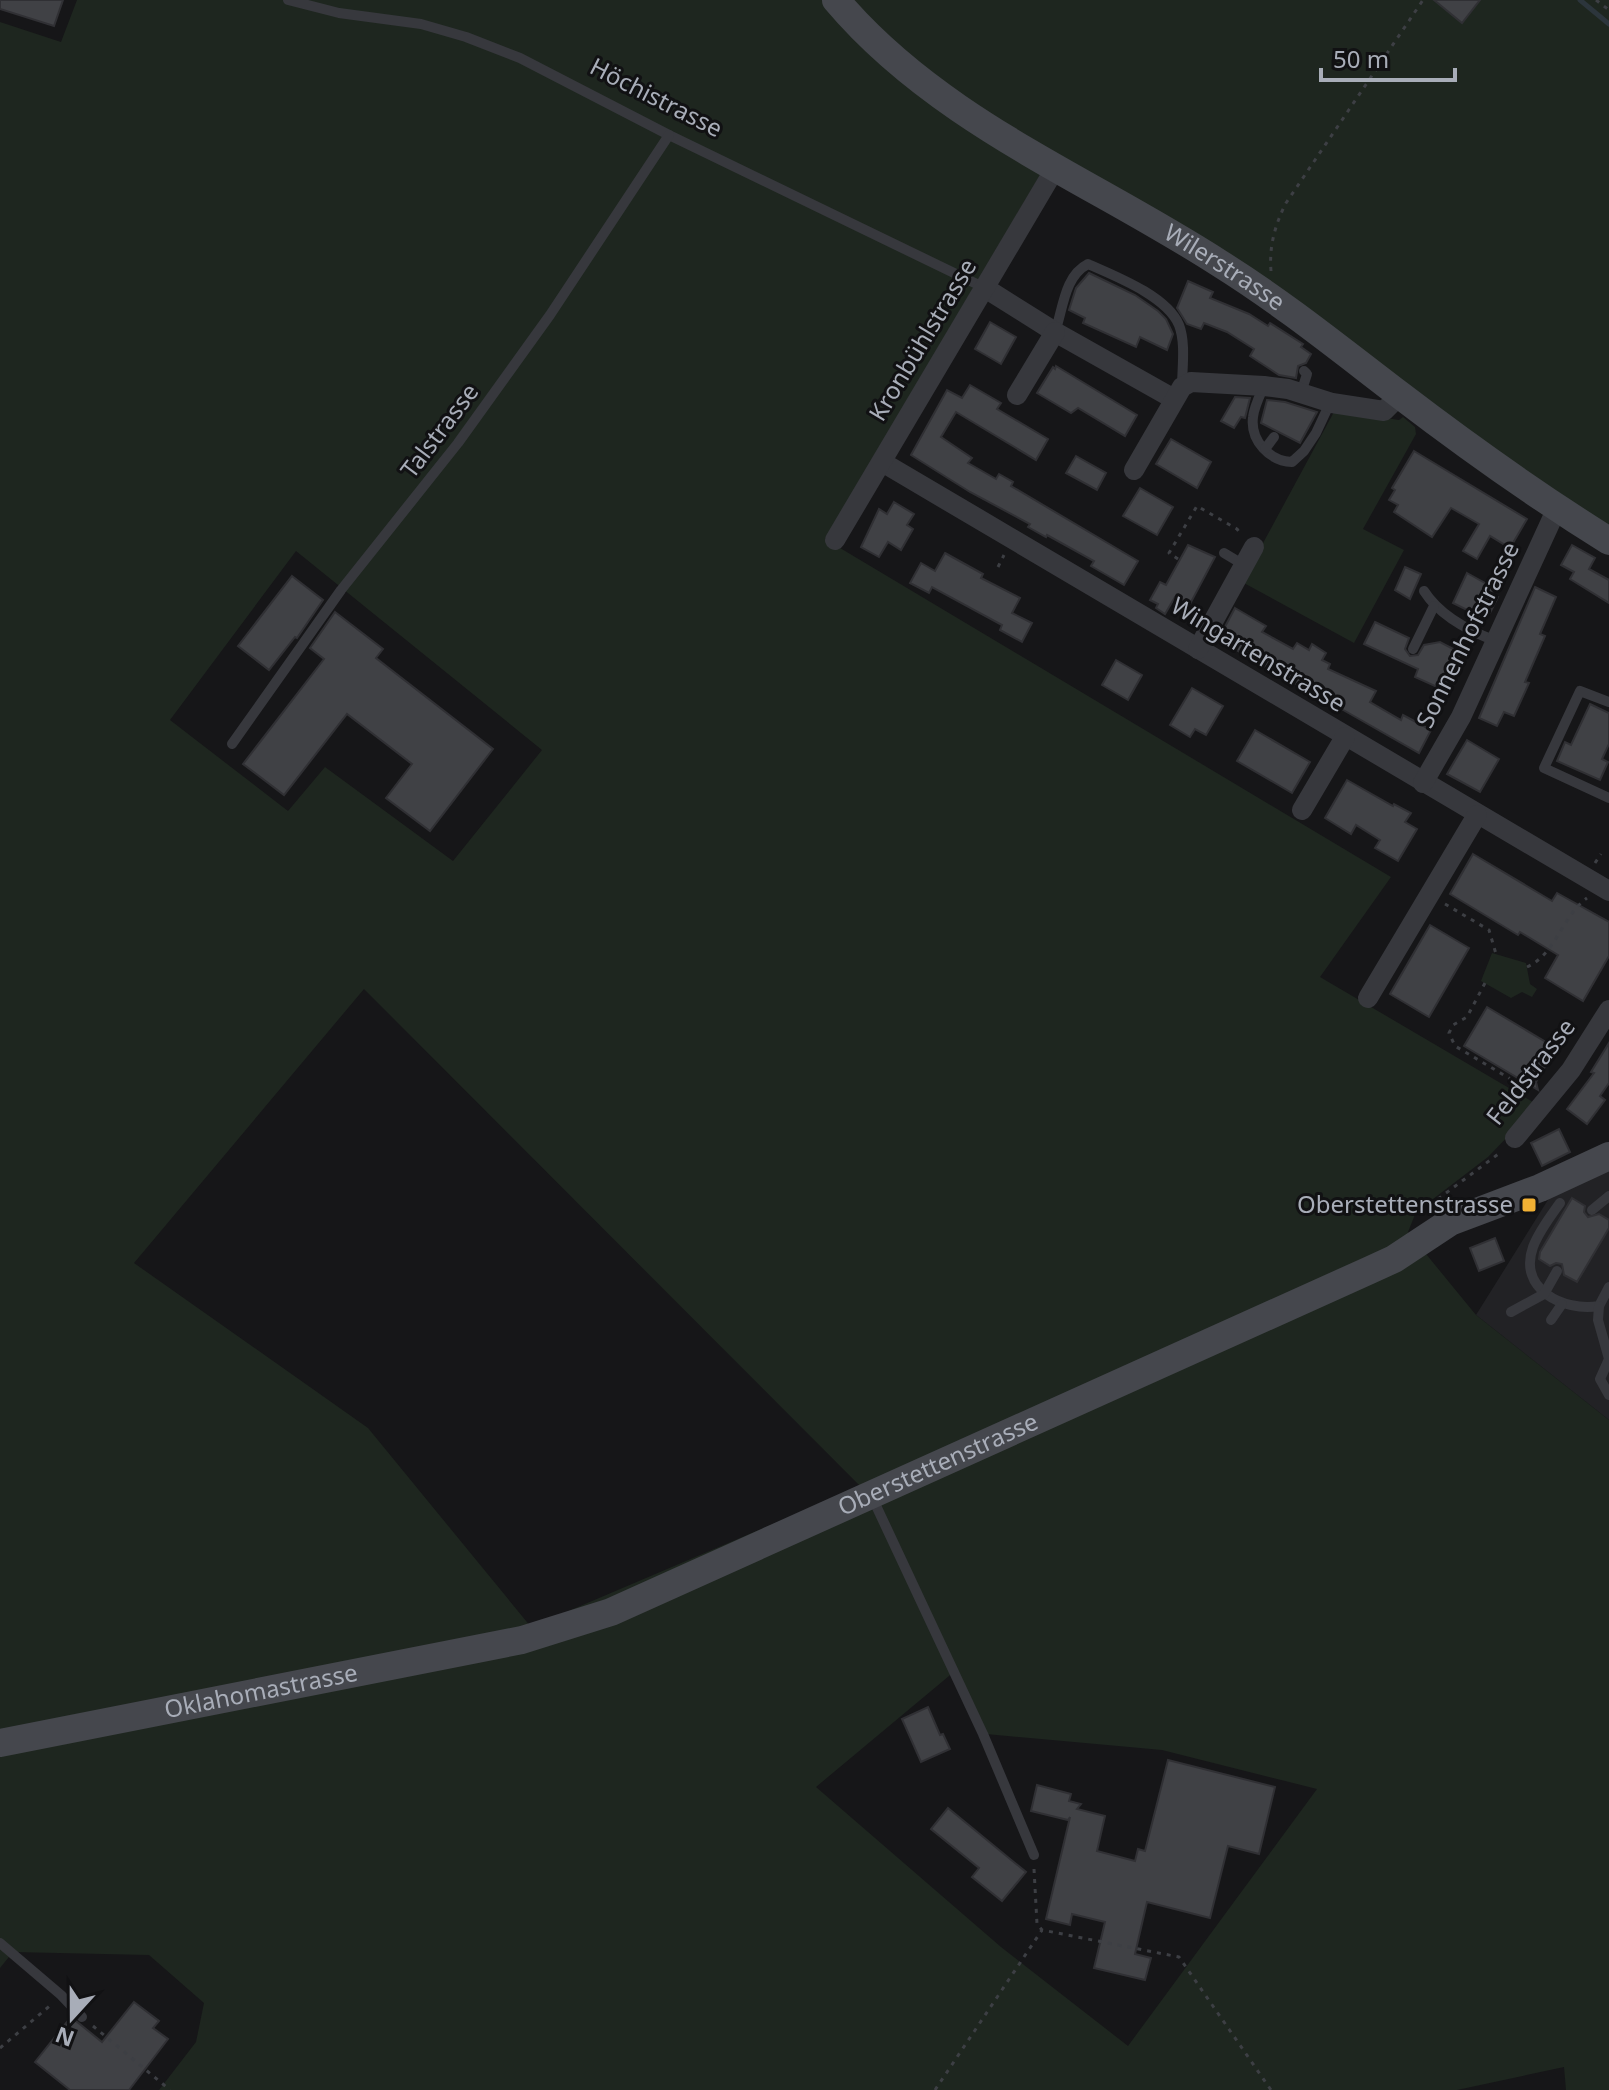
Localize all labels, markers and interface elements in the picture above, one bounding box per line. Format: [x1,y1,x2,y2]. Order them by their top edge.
scale bar [1321,32,1455,82]
text: 50 m [1333,42,1389,75]
street label: Höchistrasse [585,49,729,144]
street label: Wilerstrasse [1159,215,1292,318]
street label: Kronbühlstrasse [860,252,983,427]
street label: Talstrasse [392,376,485,484]
street label: Sonnenhofstrasse [1407,536,1526,733]
street label: Wingartenstrasse [1165,589,1352,719]
street label: Feldstrasse [1478,1011,1582,1131]
place label: Oberstettenstrasse [1297,1187,1513,1220]
marker: Oberstettenstrasse [1520,1196,1538,1214]
street label: Oberstettenstrasse [832,1404,1043,1523]
street label: Oklahomastrasse [161,1655,360,1725]
north arrow [32,1978,112,2058]
text: N [51,2020,78,2055]

